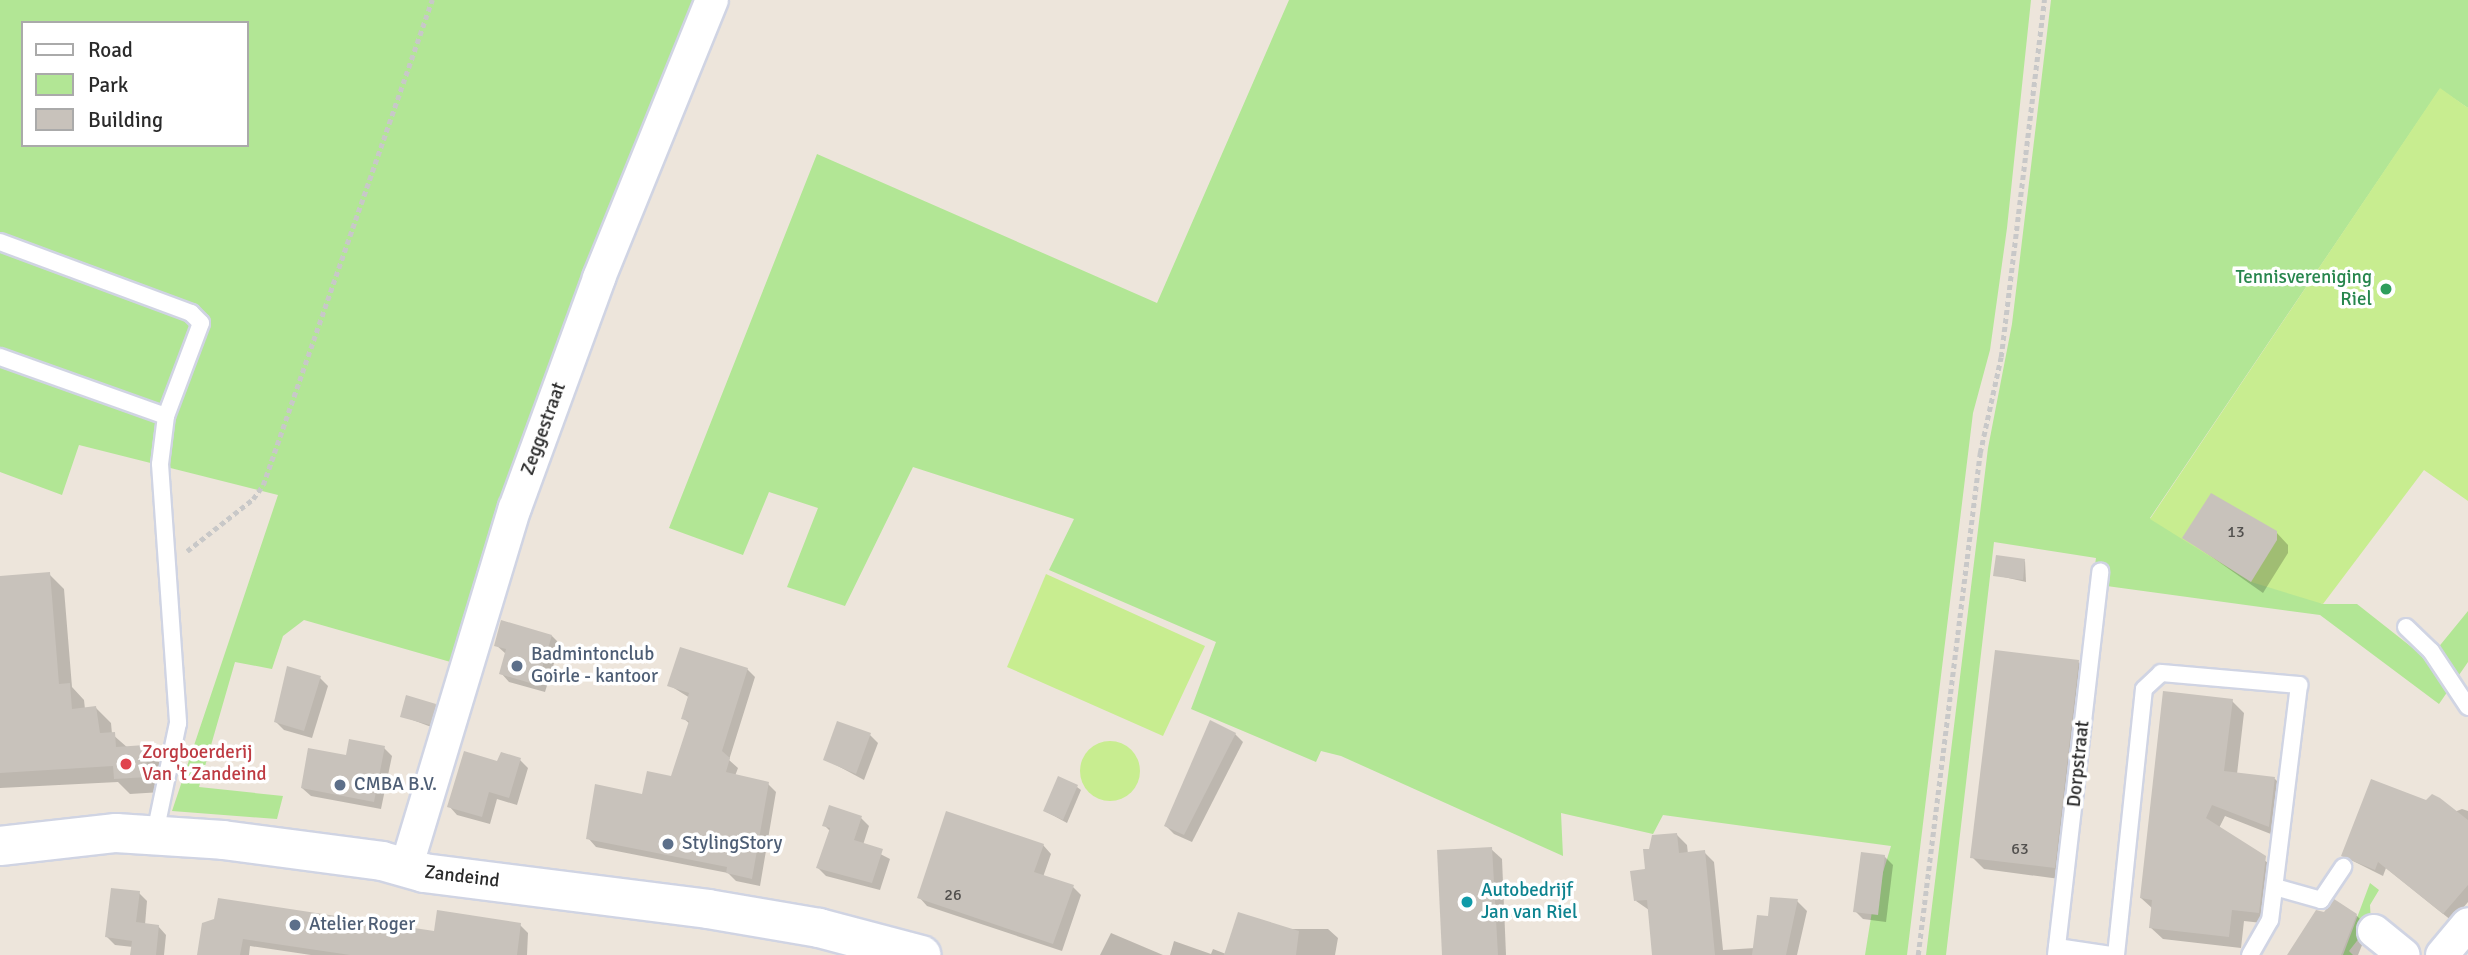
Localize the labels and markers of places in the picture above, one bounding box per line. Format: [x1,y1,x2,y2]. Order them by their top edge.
place label: Tennisvereniging Riel [2235,267,2372,311]
marker: Tennisvereniging Riel [2378,281,2394,297]
place label: Badmintonclub Goirle - kantoor [531,644,658,688]
marker: Badmintonclub Goirle - kantoor [509,658,525,674]
place label: Zorgboerderij Van 't Zandeind [142,742,267,786]
marker: Zorgboerderij Van 't Zandeind [116,754,136,774]
place label: CMBA B.V. [354,774,437,796]
marker: CMBA B.V. [332,777,348,793]
place label: StylingStory [682,833,782,855]
marker: StylingStory [660,836,676,852]
place label: Autobedrijf Jan van Riel [1481,880,1578,924]
marker: Autobedrijf Jan van Riel [1459,894,1475,910]
place label: Atelier Roger [309,914,415,936]
marker: Atelier Roger [287,917,303,933]

